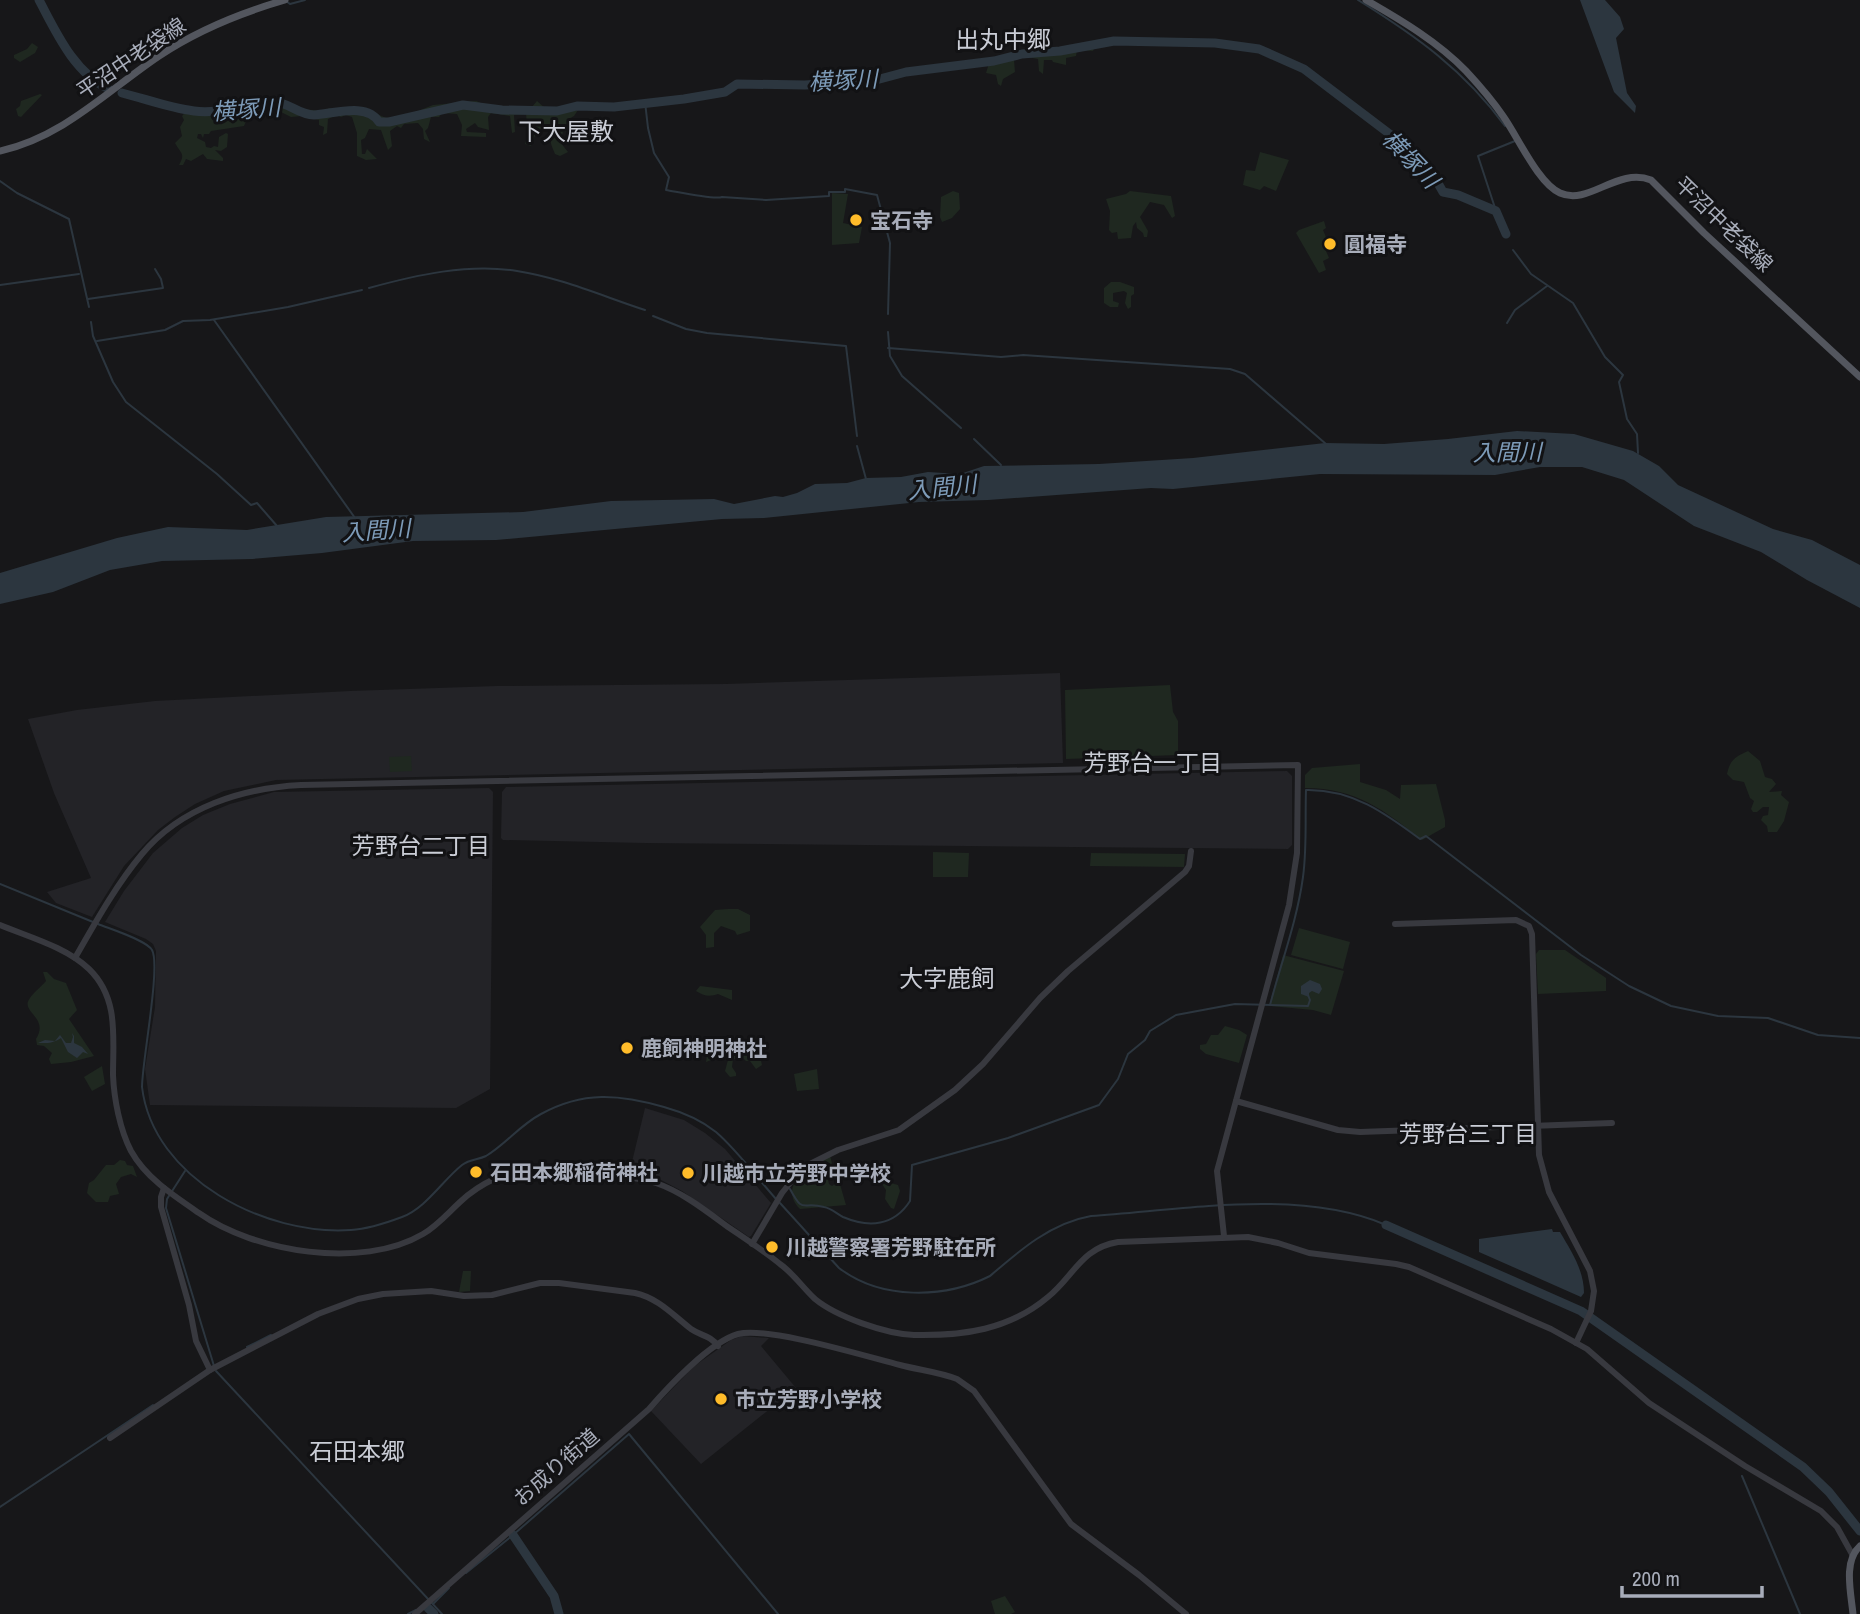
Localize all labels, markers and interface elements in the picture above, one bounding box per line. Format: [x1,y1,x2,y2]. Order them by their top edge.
street label: 平沼中老袋線 [71,11,191,105]
district label: 出丸中郷 [955,23,1051,55]
water label: 横塚川 [808,63,881,97]
water label: 横塚川 [211,91,284,127]
district label: 下大屋敷 [518,115,614,147]
water label: 横塚川 [1376,123,1448,197]
street label: 平沼中老袋線 [1669,170,1779,278]
place label: 宝石寺 [870,206,933,235]
marker: 宝石寺 [848,212,864,228]
place label: 圓福寺 [1344,230,1407,259]
marker: 圓福寺 [1322,236,1338,252]
water label: 入間川 [1472,436,1545,468]
water label: 入間川 [906,468,981,506]
water label: 入間川 [341,512,414,548]
district label: 芳野台一丁目 [1084,747,1222,778]
district label: 芳野台二丁目 [352,830,490,861]
district label: 大字鹿飼 [899,962,995,994]
place label: 鹿飼神明神社 [641,1034,767,1063]
marker: 鹿飼神明神社 [619,1040,635,1056]
district label: 芳野台三丁目 [1399,1118,1537,1149]
place label: 石田本郷稲荷神社 [490,1158,658,1187]
place label: 川越市立芳野中学校 [702,1159,891,1188]
marker: 石田本郷稲荷神社 [468,1164,484,1180]
marker: 川越市立芳野中学校 [680,1165,696,1181]
place label: 川越警察署芳野駐在所 [786,1233,996,1262]
marker: 川越警察署芳野駐在所 [764,1239,780,1255]
place label: 市立芳野小学校 [735,1385,882,1414]
marker: 市立芳野小学校 [713,1391,729,1407]
street label: お成り街道 [507,1422,605,1512]
district label: 石田本郷 [309,1435,405,1467]
scale bar [1622,1554,1762,1598]
text: 200 m [1632,1564,1680,1593]

